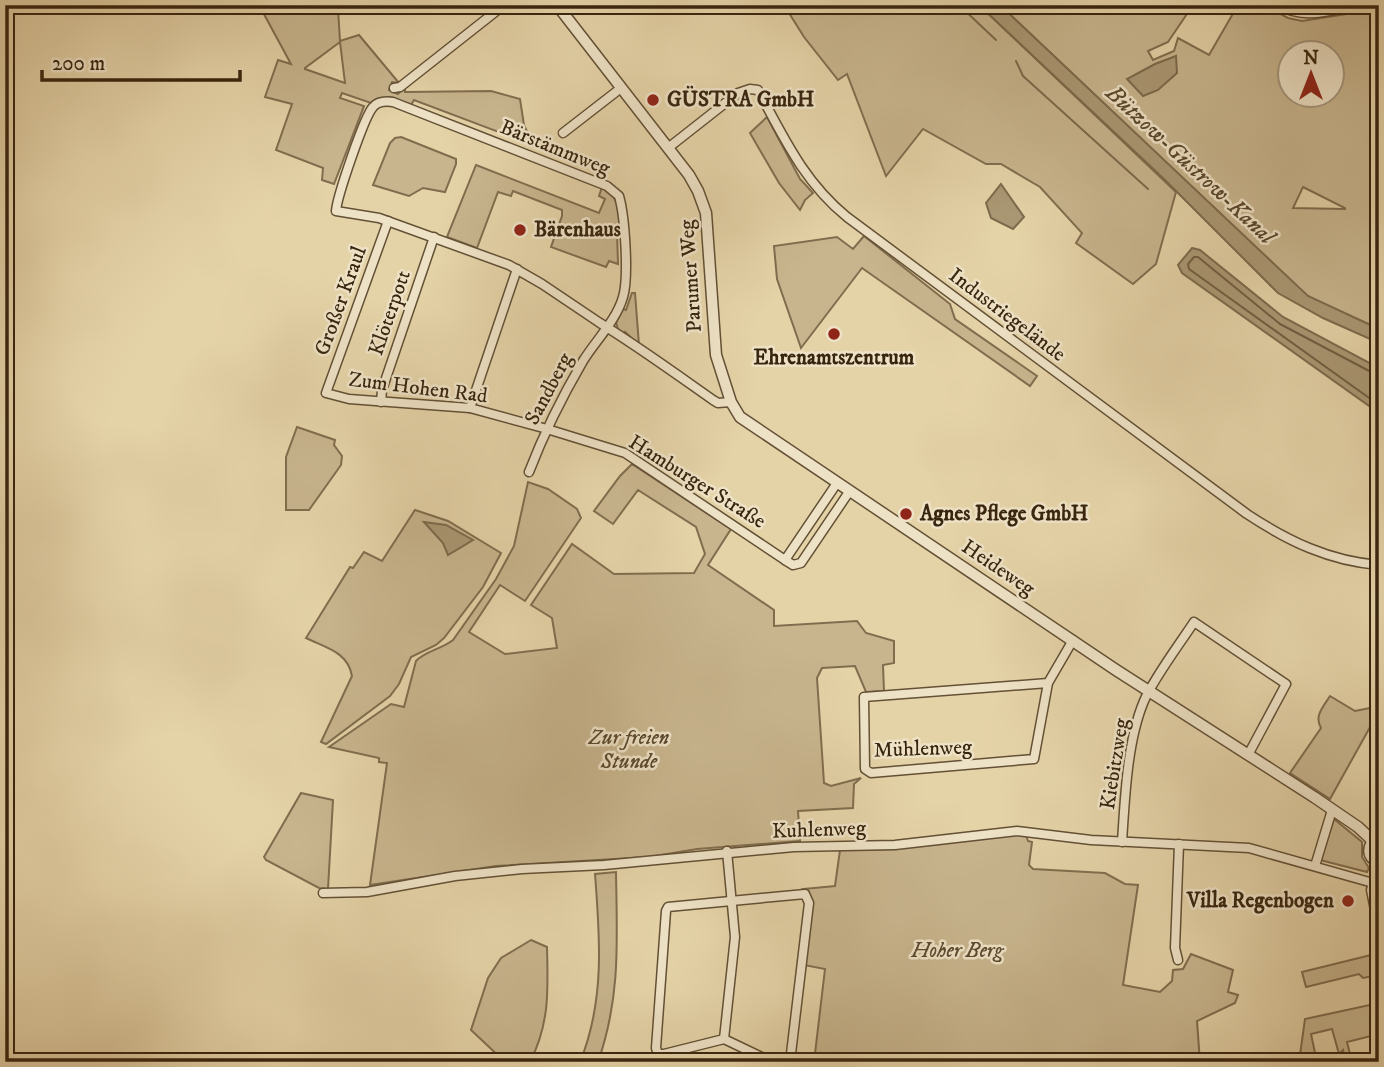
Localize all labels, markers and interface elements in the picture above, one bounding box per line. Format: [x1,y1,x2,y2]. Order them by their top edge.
scale bar [42,38,240,82]
north arrow [1276,38,1346,108]
text: N [1303,47,1319,70]
text: 200 m [52,51,105,77]
water label: Bützow-Güstrow-Kanal [1099,78,1282,252]
place label: GÜSTRA GmbH [667,85,815,113]
marker: GÜSTRA GmbH [645,92,661,108]
street label: Bärstämmweg [496,114,615,182]
place label: Bärenhaus [534,217,621,243]
street label: Parumer Weg [674,218,708,333]
marker: Bärenhaus [512,222,528,238]
street label: Großer Kraul [309,242,373,359]
street label: Industriegelände [943,262,1071,368]
street label: Klöterpott [363,267,417,359]
marker: Ehrenamtszentrum [826,326,842,342]
place label: Ehrenamtszentrum [754,345,915,371]
street label: Sandberg [519,348,579,429]
street label: Zum Hohen Rad [347,367,489,409]
street label: Hamburger Straße [623,429,771,535]
place label: Agnes Pflege GmbH [919,501,1089,527]
marker: Agnes Pflege GmbH [898,506,914,522]
street label: Heideweg [956,534,1040,602]
street label: Kiebitzweg [1095,716,1135,812]
park label: Zur freien Stunde [588,725,670,775]
street label: Mühlenweg [873,734,973,764]
street label: Kuhlenweg [772,815,867,845]
place label: Villa Regenbogen [1186,888,1335,914]
marker: Villa Regenbogen [1340,893,1356,909]
park label: Hoher Berg [910,938,1004,964]

